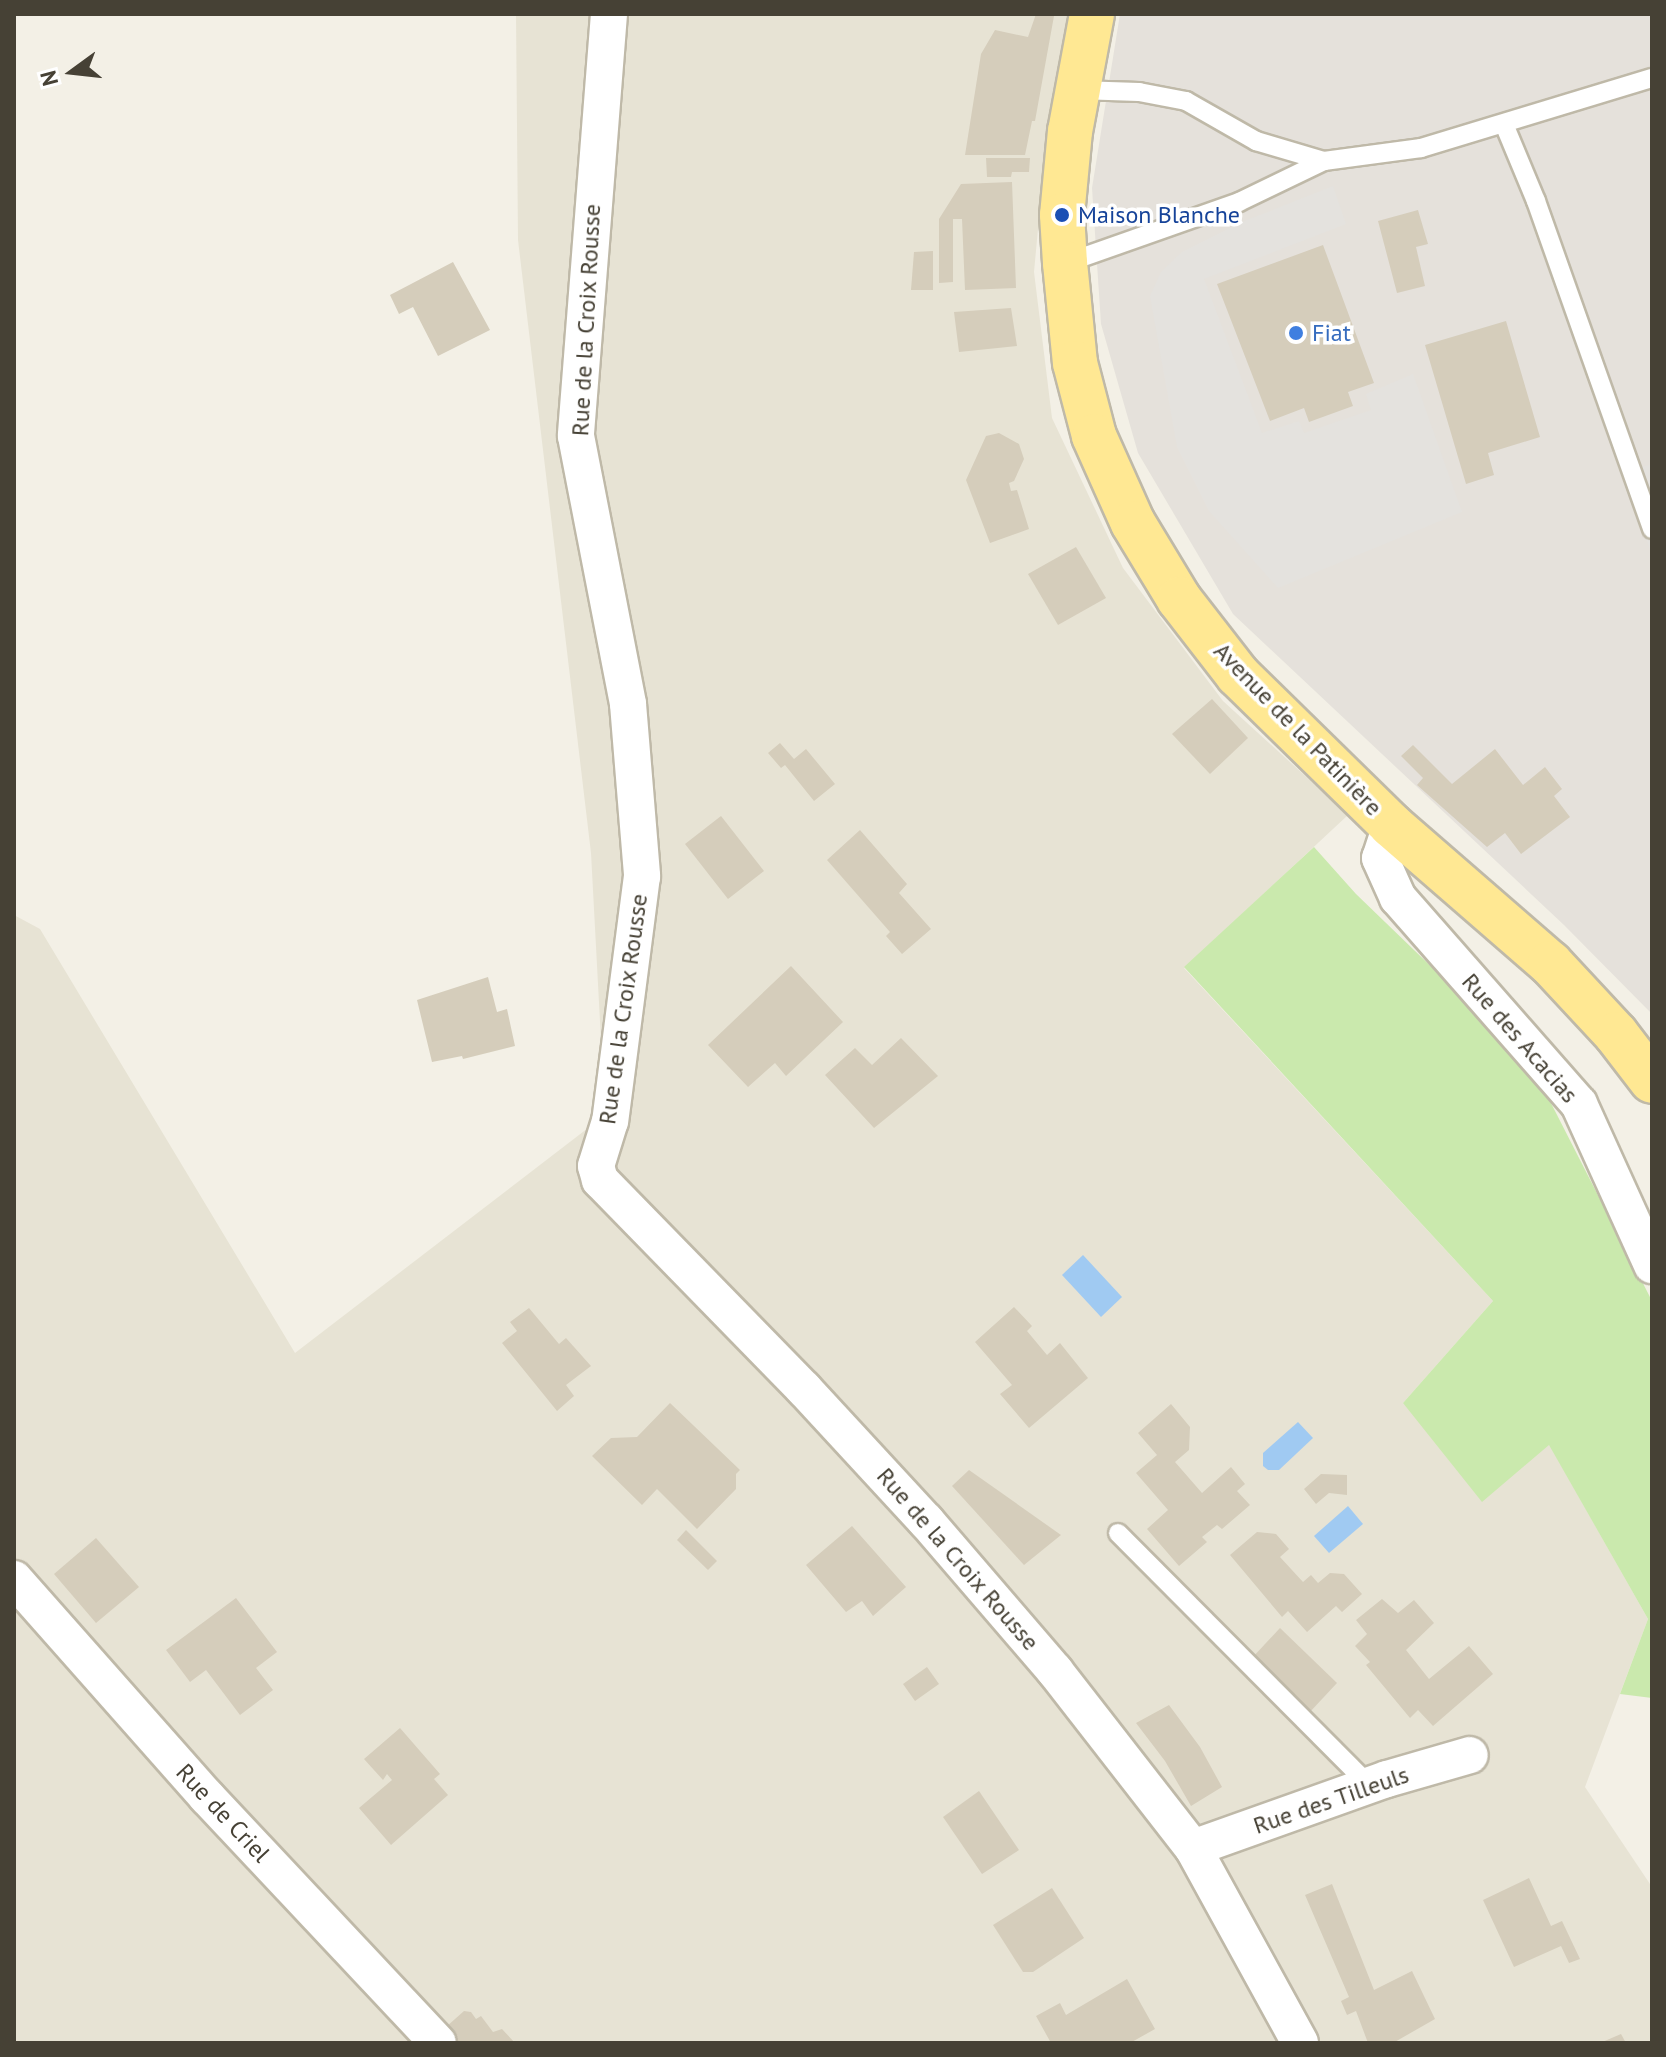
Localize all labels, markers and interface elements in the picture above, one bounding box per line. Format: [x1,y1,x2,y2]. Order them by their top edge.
north arrow [32,32,112,112]
text: N [33,68,64,89]
place label: Maison Blanche [1078,201,1240,229]
street label: Rue de la Croix Rousse [566,203,606,437]
marker: Maison Blanche [1053,206,1071,224]
place label: Fiat [1312,319,1351,347]
marker: Fiat [1287,324,1305,342]
street label: Avenue de la Patinière [1208,637,1388,821]
street label: Rue de la Croix Rousse [593,892,653,1126]
street label: Rue des Acacias [1456,967,1584,1109]
street label: Rue de la Croix Rousse [871,1462,1045,1656]
street label: Rue de Criel [170,1758,276,1868]
street label: Rue des Tilleuls [1249,1760,1413,1840]

